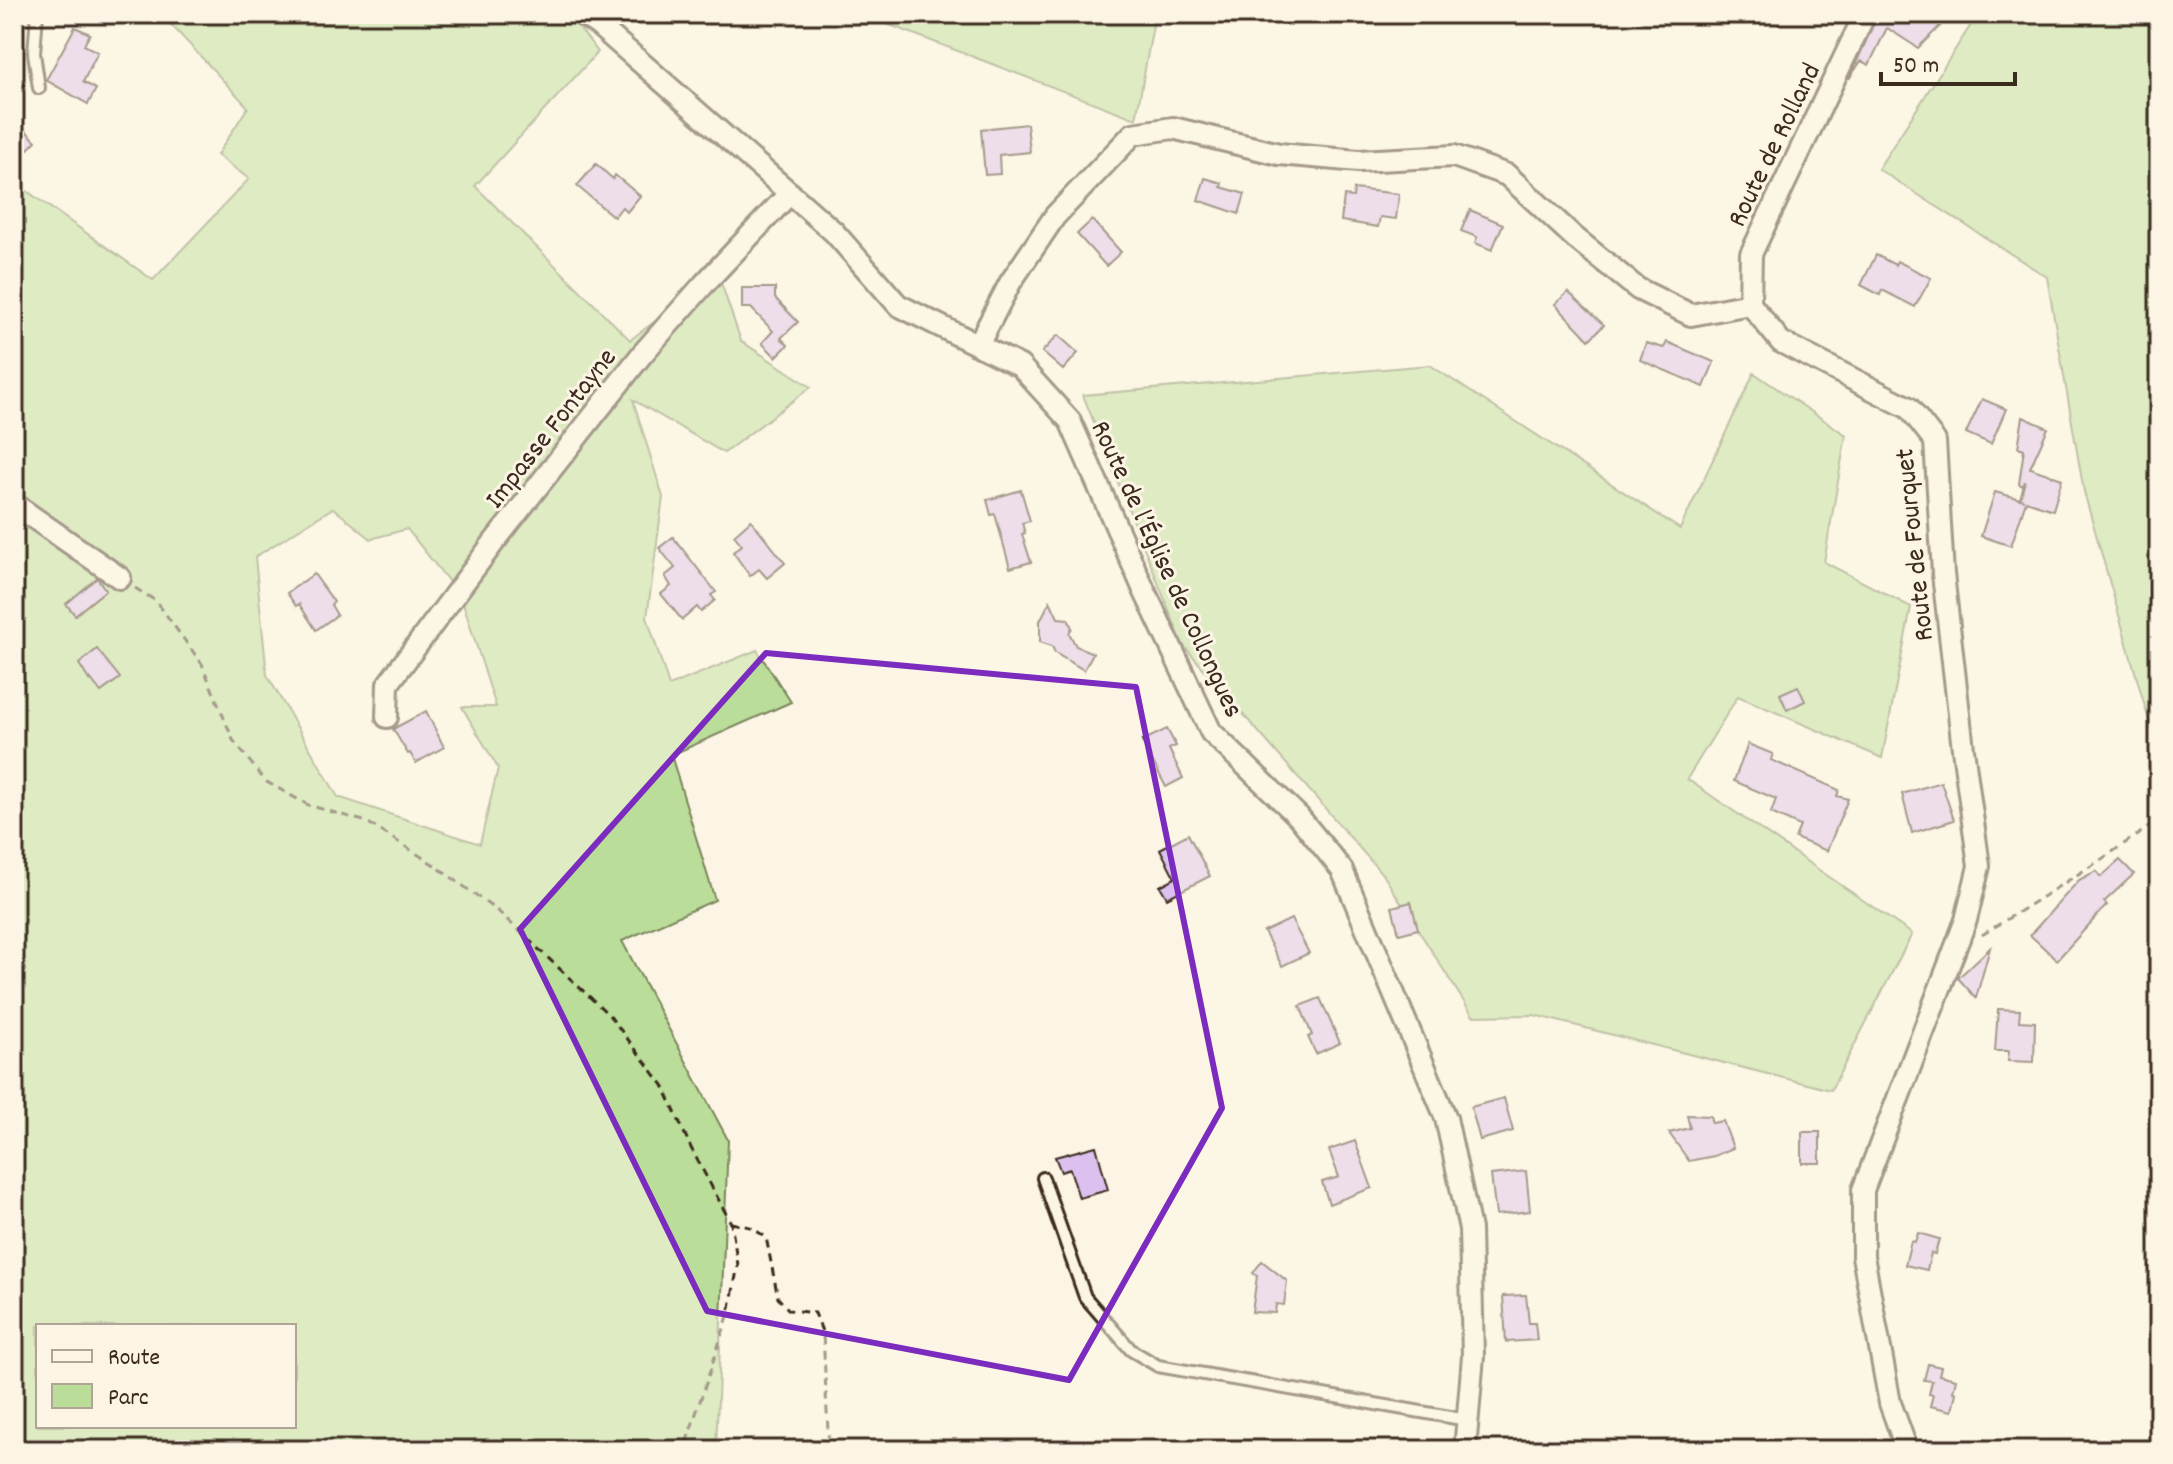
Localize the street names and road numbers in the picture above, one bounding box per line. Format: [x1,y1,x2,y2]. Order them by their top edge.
street label: Route de Rolland [1720,58,1833,235]
street label: Impasse Fontayne [477,341,628,519]
street label: Route de l’Église de Collongues [1078,415,1251,725]
street label: Route de Fourquet [1887,446,1947,643]

